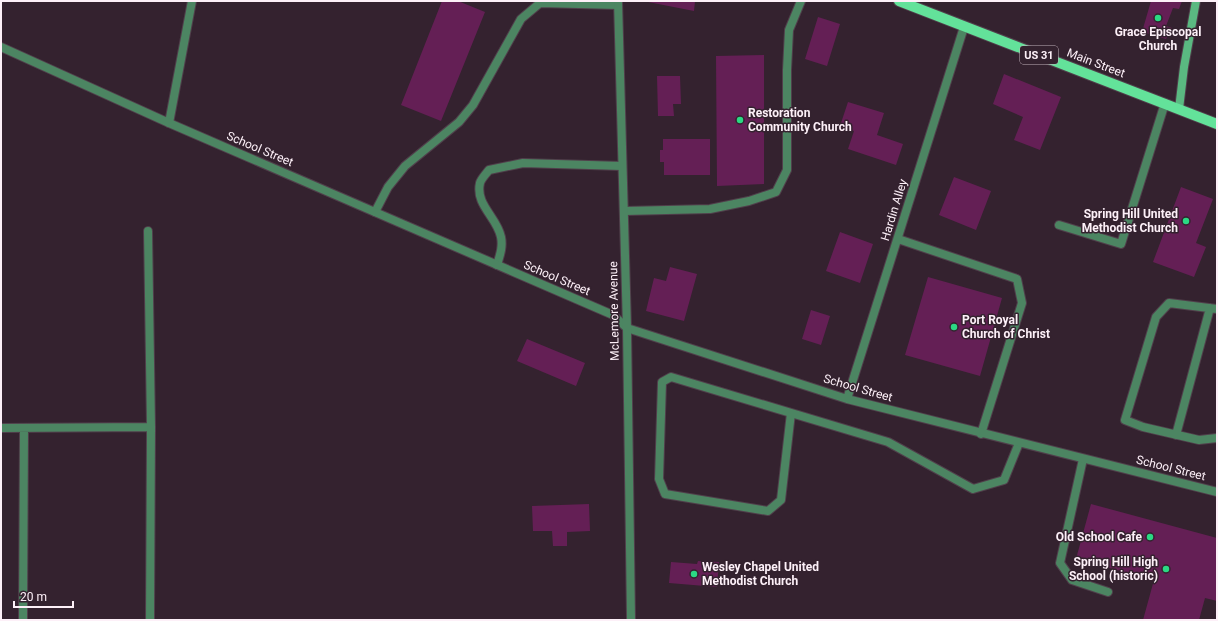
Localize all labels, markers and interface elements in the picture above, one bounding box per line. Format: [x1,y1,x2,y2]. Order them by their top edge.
marker: Grace Episcopal Church [1153,13,1163,23]
place label: Grace Episcopal Church [1115,25,1201,53]
road number: US 31 [1020,46,1058,64]
street label: Main Street [1065,46,1127,81]
place label: Restoration Community Church [748,106,852,134]
marker: Restoration Community Church [735,115,745,125]
street label: School Street [224,129,296,169]
street label: Hardin Alley [878,177,910,243]
place label: Spring Hill United Methodist Church [1082,207,1178,235]
marker: Spring Hill United Methodist Church [1181,216,1191,226]
street label: School Street [521,258,593,298]
street label: McLemore Avenue [606,261,622,361]
place label: Port Royal Church of Christ [962,313,1050,341]
marker: Port Royal Church of Christ [949,322,959,332]
street label: School Street [822,371,894,405]
street label: School Street [1135,453,1207,483]
place label: Old School Cafe [1056,530,1143,544]
marker: Old School Cafe [1145,532,1155,542]
place label: Spring Hill High School (historic) [1069,555,1158,583]
place label: Wesley Chapel United Methodist Church [702,560,819,588]
marker: Spring Hill High School (historic) [1161,564,1171,574]
marker: Wesley Chapel United Methodist Church [689,569,699,579]
scale bar [14,583,73,609]
text: 20 m [20,590,47,604]

